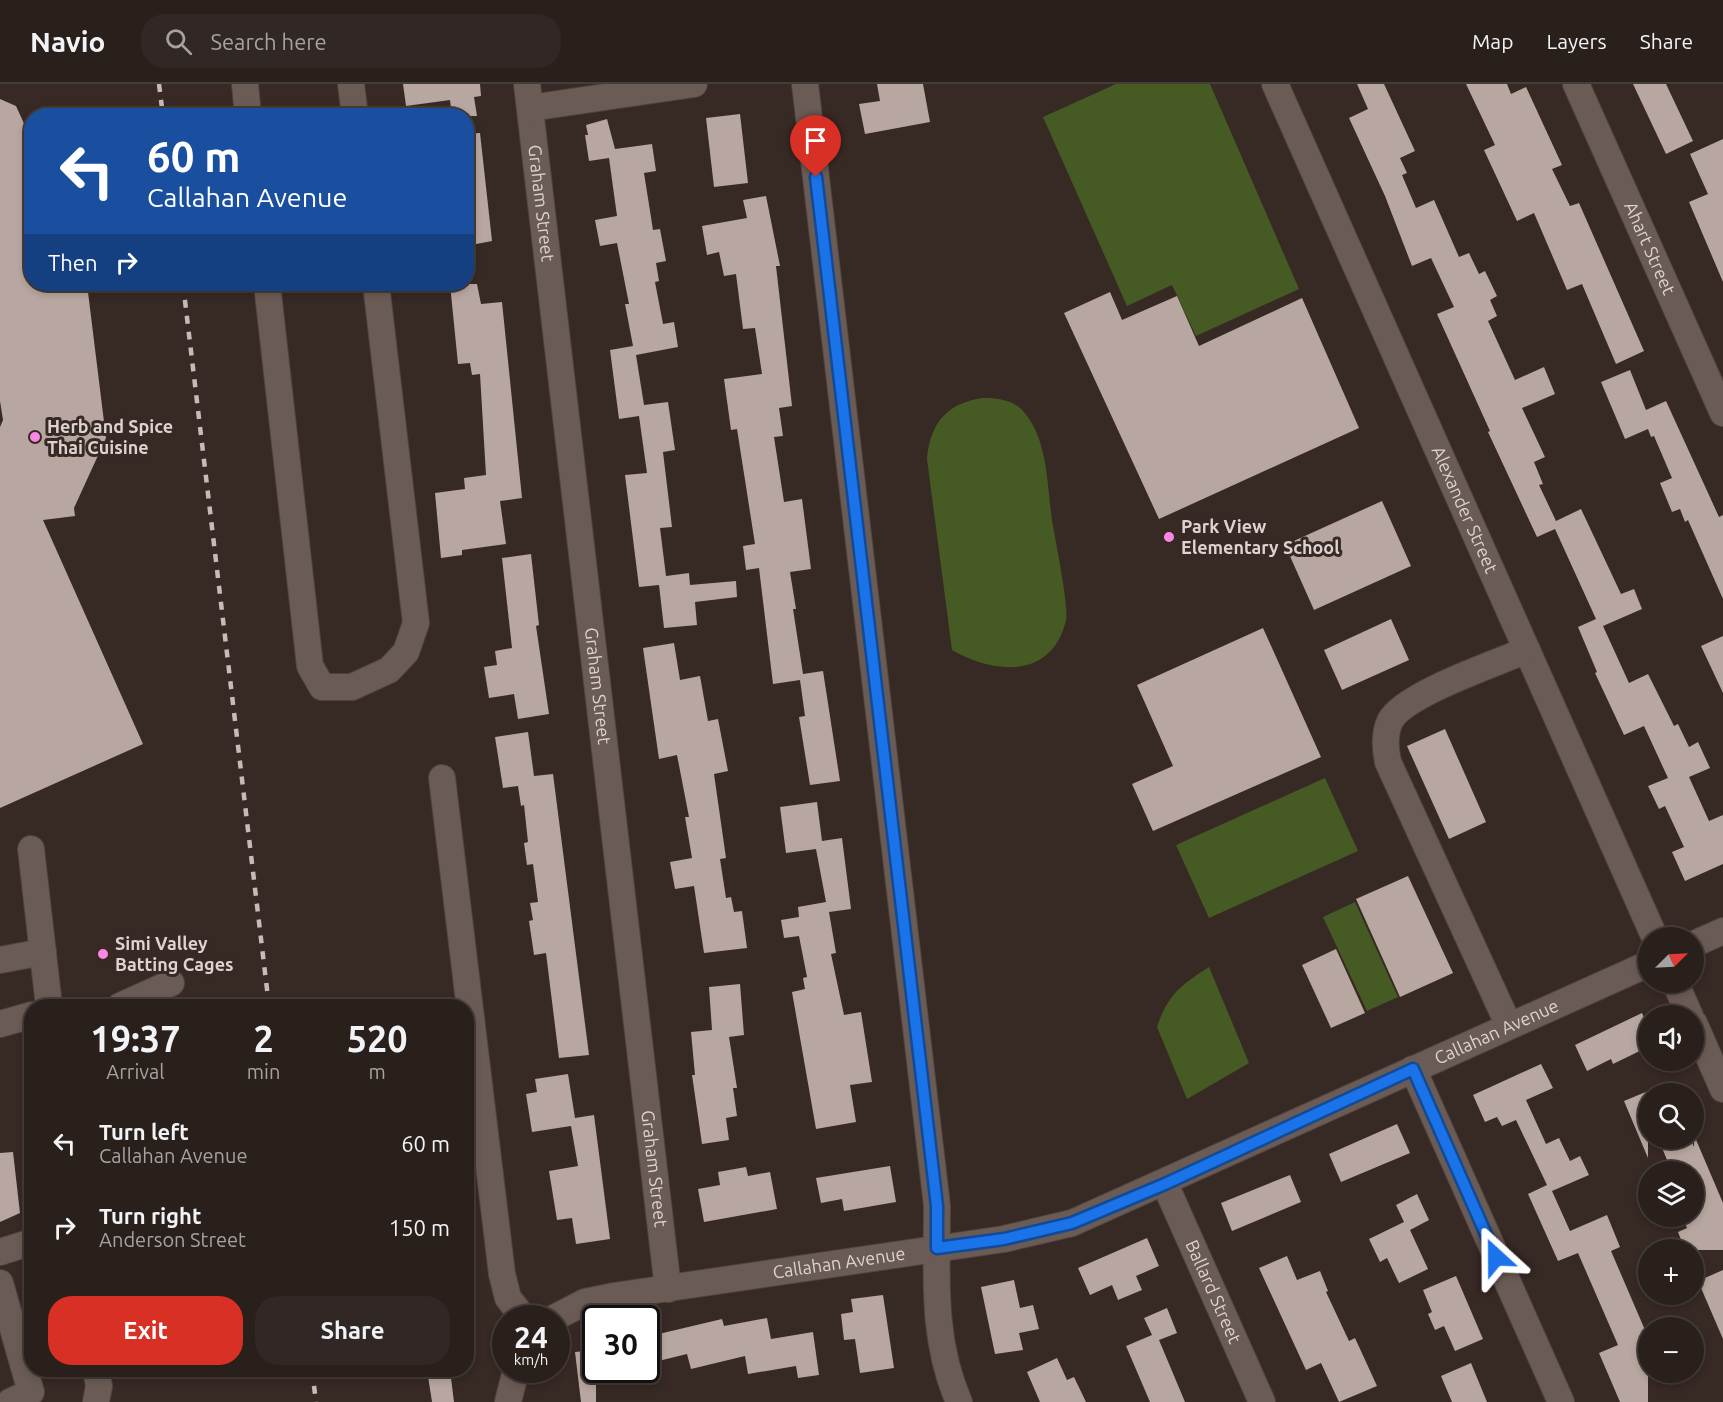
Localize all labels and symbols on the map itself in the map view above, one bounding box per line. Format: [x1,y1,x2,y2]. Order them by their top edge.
pin [790,115,841,177]
street label: Graham Street [525,144,559,263]
street label: Ahart Street [1621,198,1680,297]
place label: Herb and Spice Thai Cuisine [47,416,173,457]
marker: Herb and Spice Thai Cuisine [28,430,42,444]
street label: Alexander Street [1428,443,1502,576]
place label: Park View Elementary School [1181,516,1340,557]
marker: Park View Elementary School [1162,530,1176,544]
street label: Graham Street [582,626,615,745]
north arrow [1638,927,1704,993]
place label: Simi Valley Batting Cages [115,933,234,974]
marker: Simi Valley Batting Cages [96,947,110,961]
street label: Callahan Avenue [1431,995,1561,1068]
street label: Graham Street [638,1109,672,1228]
position arrow [1464,1225,1528,1289]
street label: Ballard Street [1182,1237,1246,1346]
street label: Callahan Avenue [771,1243,907,1282]
speed limit sign: 30 [582,1305,660,1383]

